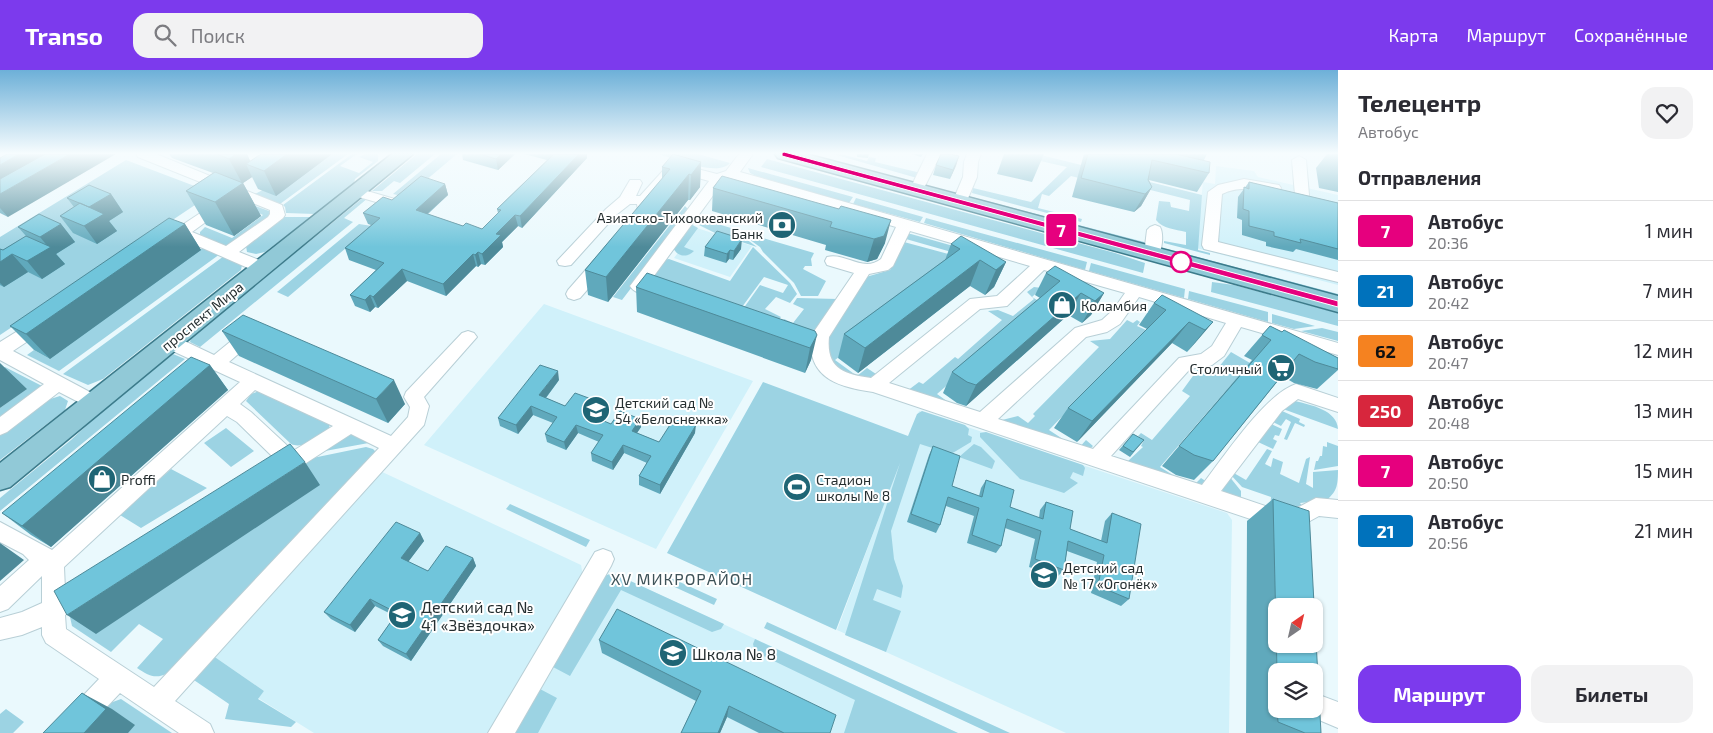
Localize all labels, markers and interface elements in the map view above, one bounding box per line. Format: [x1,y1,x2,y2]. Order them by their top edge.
search box [133,13,483,58]
text: Transo [25,21,103,50]
icon: search [151,21,179,49]
text: Поиск [191,24,245,47]
text: Карта [1388,24,1438,46]
text: Маршрут [1466,24,1546,46]
text: Сохранённые [1574,24,1688,46]
button: heart [1641,87,1693,139]
text: Телецентр [1358,88,1481,117]
text: Автобус [1358,122,1419,141]
text: Отправления [1358,166,1481,189]
place label: Азиатско-Тихоокеанский Банк [597,209,763,242]
bank icon: Азиатско-Тихоокеанский Банк [767,210,797,240]
text: Автобус [1428,210,1504,233]
line badge: 7 [1045,214,1077,246]
text: 7 [1056,219,1066,241]
text: 1 мин [1645,219,1693,242]
text: 7 [1381,220,1390,242]
text: 20:36 [1428,233,1468,252]
unlabelled marker [1170,251,1192,273]
text: Автобус [1428,270,1504,293]
street label: проспект Мира [158,278,246,354]
text: 7 мин [1643,279,1693,302]
text: 21 [1376,280,1395,302]
shop icon: Коламбия [1047,290,1077,320]
text: 20:42 [1428,293,1469,312]
place label: Коламбия [1081,297,1147,314]
text: Автобус [1428,330,1504,353]
text: 12 мин [1634,339,1693,362]
text: 62 [1375,340,1396,362]
supermarket icon: Столичный [1266,353,1296,383]
text: 20:47 [1428,353,1468,372]
place label: Столичный [1189,360,1262,377]
text: Автобус [1428,390,1504,413]
place label: Детский сад № 54 «Белоснежка» [615,394,729,427]
school or university icon: Детский сад № 54 «Белоснежка» [581,395,611,425]
text: 13 мин [1634,399,1693,422]
text: 250 [1370,400,1401,422]
text: 20:48 [1428,413,1470,432]
text: Автобус [1428,450,1504,473]
text: 15 мин [1635,459,1693,482]
text: 7 [1381,460,1390,482]
shop icon: Proffi [87,464,117,494]
place label: Proffi [121,471,156,488]
place label: Стадион школы № 8 [816,471,890,504]
sports icon: Стадион школы № 8 [782,472,812,502]
text: 20:50 [1428,473,1469,492]
text: Автобус [1428,510,1504,533]
text: 21 мин [1634,519,1693,542]
text: 21 [1376,520,1395,542]
text: 20:56 [1428,533,1468,552]
place label: Детский сад № 17 «Огонёк» [1063,559,1158,592]
school or university icon: Детский сад № 17 «Огонёк» [1029,560,1059,590]
district label: XV МИКРОРАЙОН [611,569,753,588]
place label: Детский сад № 41 «Звёздочка» [421,597,535,634]
north arrow [1268,598,1322,652]
map controls [1268,598,1323,718]
school or university icon: Детский сад № 41 «Звёздочка» [387,600,417,630]
school or university icon: Школа № 8 [658,638,688,668]
place label: Школа № 8 [692,644,776,663]
button: layers [1268,663,1323,718]
button: Маршрут [1358,665,1521,723]
button: Билеты [1531,665,1693,723]

